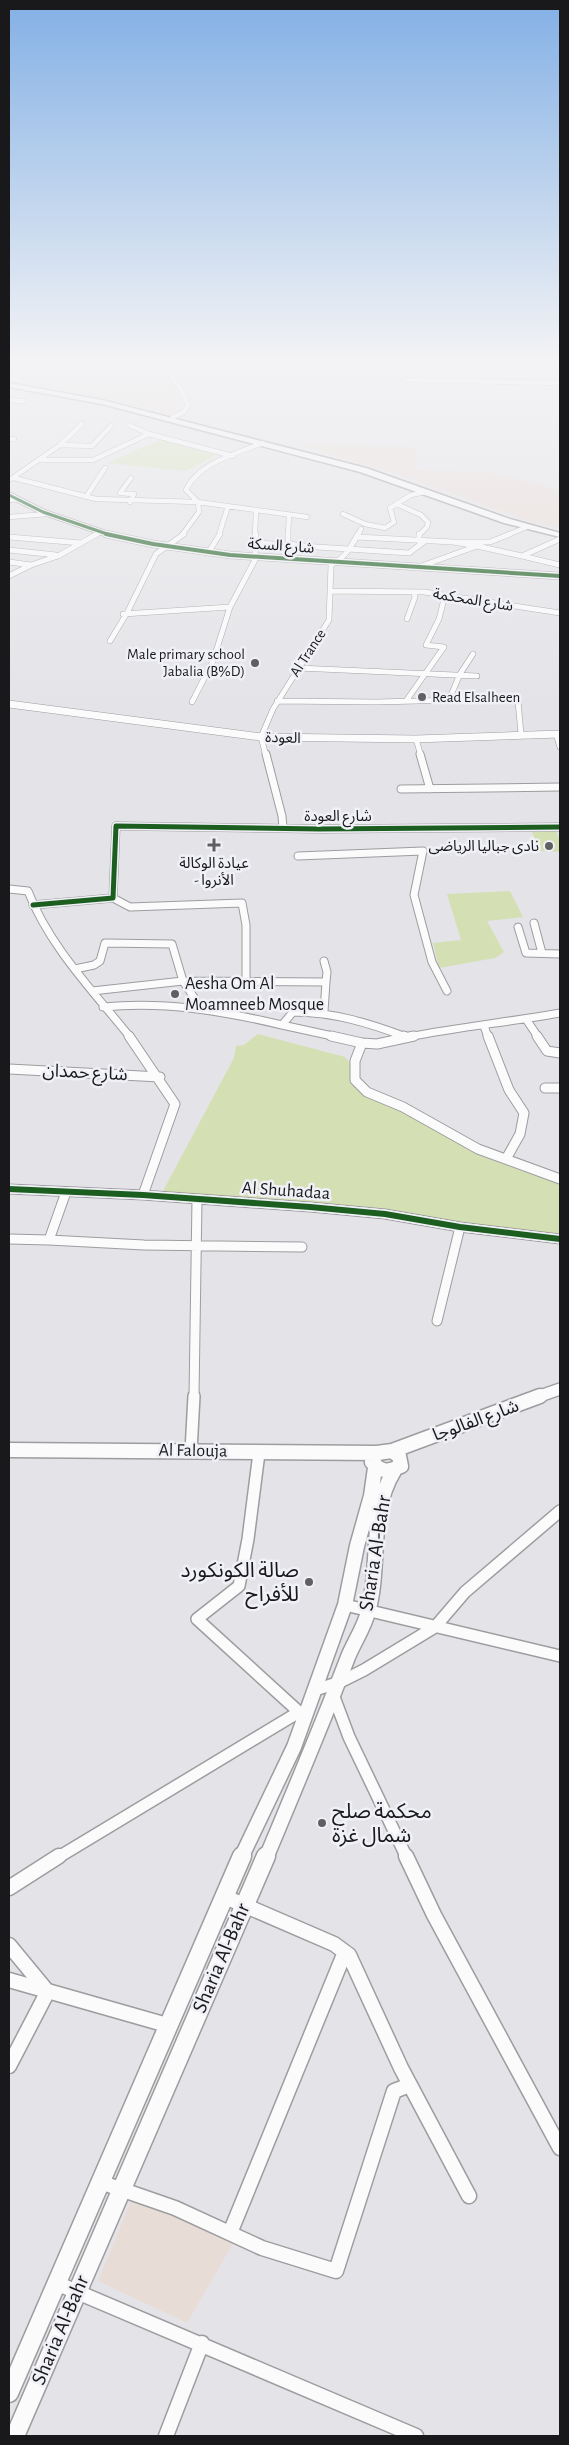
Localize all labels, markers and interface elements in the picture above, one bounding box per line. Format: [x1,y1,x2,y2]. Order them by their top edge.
street label: شارع السكة [247,536,315,560]
street label: شارع المحكمة [431,586,514,618]
street label: Al Trance [287,627,329,679]
place label: Male primary school Jabalia (B%D) [127,647,245,679]
marker: Male primary school Jabalia (B%D) [249,657,261,669]
place label: Read Elsalheen [432,690,520,705]
marker: Read Elsalheen [416,691,428,703]
street label: العودة [265,730,301,747]
street label: شارع العودة [304,809,372,828]
marker: عيادة الوكالة - الأنروا [207,838,221,852]
place label: نادى جباليا الرياضى [428,839,539,855]
marker: نادى جباليا الرياضى [543,840,555,852]
place label: عيادة الوكالة - الأنروا [179,856,249,889]
place label: Aesha Om Al Moamneeb Mosque [185,975,324,1014]
marker: Aesha Om Al Moamneeb Mosque [169,988,181,1000]
street label: شارع حمدان [42,1062,128,1088]
street label: Al Shuhadaa [241,1179,331,1203]
street label: شارع الفالوجا [431,1397,523,1449]
street label: Al Falouja [158,1441,228,1461]
street label: Sharia Al-Bahr [355,1493,395,1612]
place label: صالة الكونكورد للأفراح [180,1560,299,1609]
marker: صالة الكونكورد للأفراح [303,1576,315,1588]
place label: محكمة صلح شمال غزة [332,1801,432,1847]
marker: محكمة صلح شمال غزة [316,1817,328,1829]
street label: Sharia Al-Bahr [189,1900,254,2016]
street label: Sharia Al-Bahr [28,2272,93,2388]

